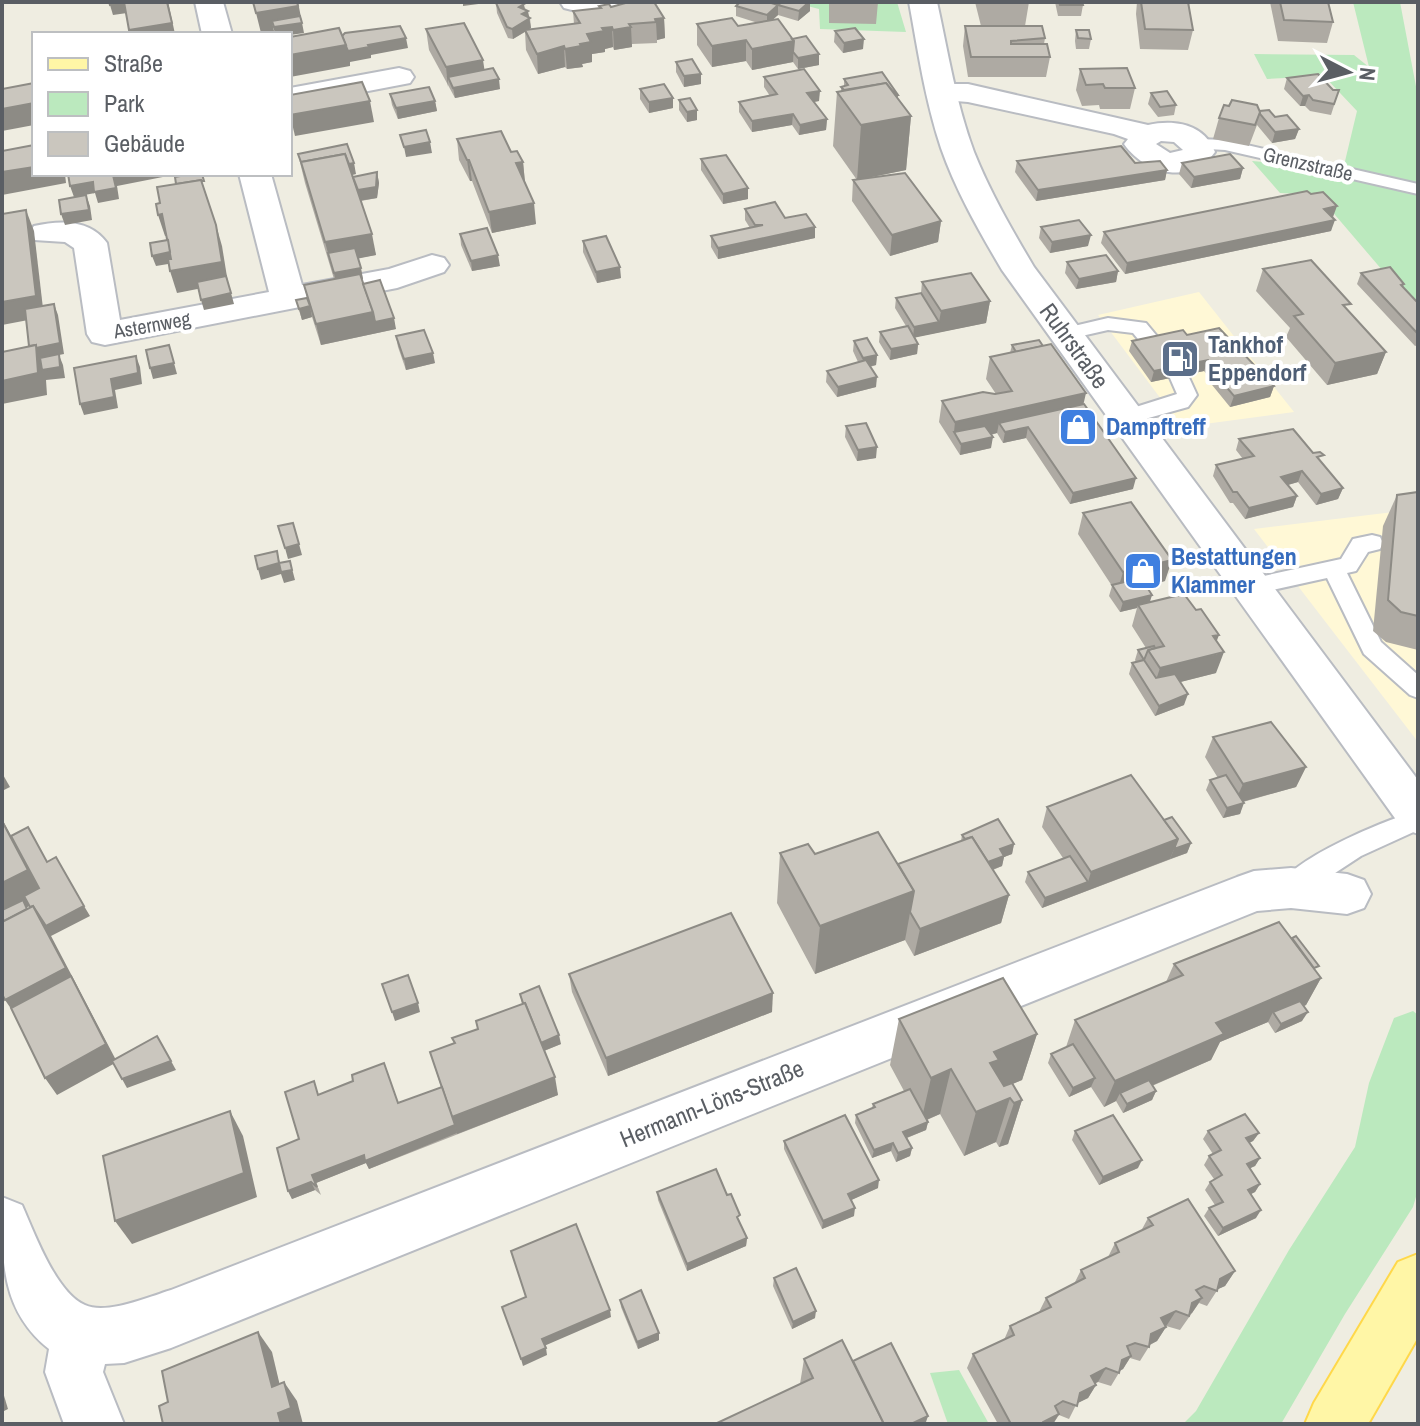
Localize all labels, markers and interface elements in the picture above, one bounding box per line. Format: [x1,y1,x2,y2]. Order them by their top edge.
legend [32,32,292,176]
north arrow [1308,32,1388,112]
text: Straße [104,47,163,79]
text: N [1352,66,1383,82]
text: Park [104,87,145,119]
text: Gebäude [104,127,185,159]
street label: Grenzstraße [1261,140,1356,187]
street label: Ruhrstraße [1033,296,1117,395]
street label: Asternweg [110,304,192,345]
place label: Tankhof Eppendorf [1208,328,1307,388]
fuel station icon: Tankhof Eppendorf [1159,338,1201,380]
shop icon: Dampftreff [1057,406,1099,448]
place label: Dampftreff [1106,410,1206,442]
place label: Bestattungen Klammer [1171,540,1297,600]
shop icon: Bestattungen Klammer [1122,550,1164,592]
street label: Hermann-Löns-Straße [615,1052,808,1155]

